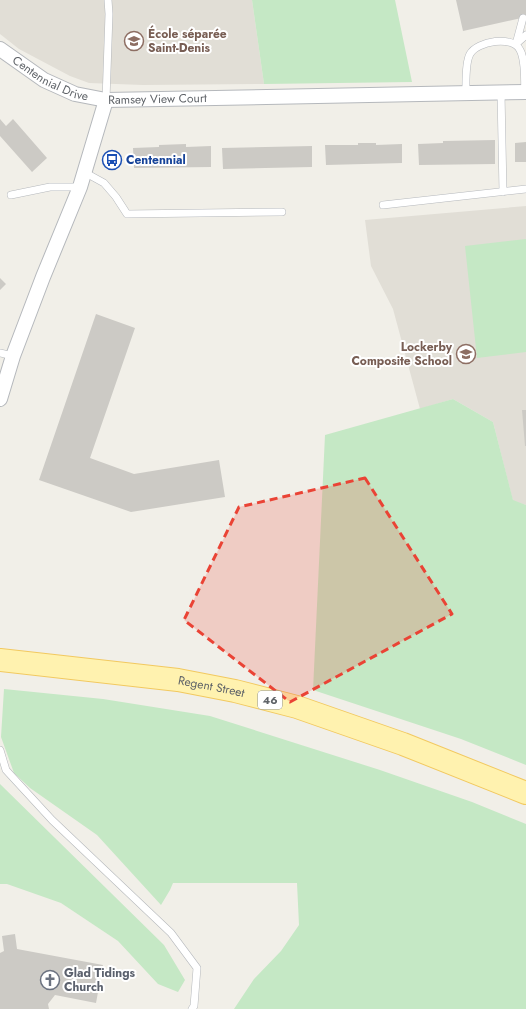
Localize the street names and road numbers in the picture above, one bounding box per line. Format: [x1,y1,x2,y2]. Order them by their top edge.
street label: Centennial Drive [9,51,90,105]
street label: Ramsey View Court [108,89,207,109]
street label: Regent Street [176,671,247,702]
road number: 46 [258,691,282,709]

